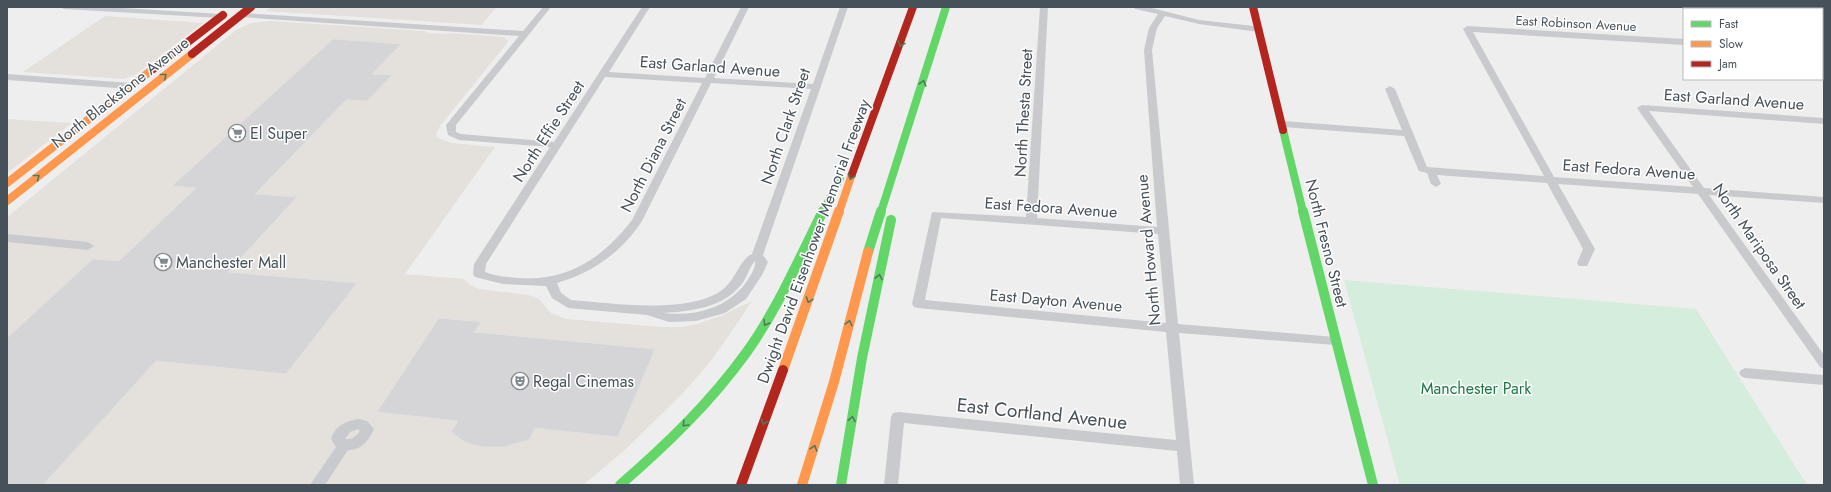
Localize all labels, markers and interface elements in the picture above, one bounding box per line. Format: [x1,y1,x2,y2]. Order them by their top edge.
legend [1683,8,1823,80]
street label: East Robinson Avenue [1515,11,1637,36]
text: Fast [1719,15,1738,33]
street label: North Blackstone Avenue [47,31,194,153]
text: Slow [1719,35,1744,53]
one-way arrow [897,40,905,47]
street label: North Thesta Street [1009,48,1038,178]
street label: East Garland Avenue [639,50,781,83]
text: Jam [1717,55,1737,73]
street label: North Clark Street [755,65,816,187]
one-way arrow [160,74,167,81]
street label: North Effie Street [507,76,590,187]
one-way arrow [918,79,927,86]
street label: East Garland Avenue [1663,83,1805,116]
street label: North Diana Street [615,94,692,216]
street label: Dwight David Eisenhower Memorial Freeway [751,95,876,387]
place label: El Super [250,122,308,145]
supermarket icon: El Super [227,123,247,143]
street label: East Fedora Avenue [1562,153,1696,186]
one-way arrow [848,173,856,180]
street label: North Howard Avenue [1130,174,1167,326]
one-way arrow [33,175,40,182]
street label: North Fresno Street [1299,177,1354,310]
street label: North Mariposa Street [1707,179,1812,314]
street label: East Fedora Avenue [984,191,1118,224]
place label: Manchester Mall [176,251,286,274]
supermarket icon: Manchester Mall [153,252,173,272]
one-way arrow [874,274,883,281]
street label: East Dayton Avenue [989,283,1123,318]
one-way arrow [806,296,814,303]
one-way arrow [763,319,770,326]
one-way arrow [845,320,853,326]
place label: Regal Cinemas [533,370,634,393]
theatre icon: Regal Cinemas [510,371,530,391]
park label: Manchester Park [1421,377,1532,400]
street label: East Cortland Avenue [955,391,1129,436]
one-way arrow [847,416,856,422]
one-way arrow [760,418,769,425]
one-way arrow [682,419,690,427]
one-way arrow [809,444,818,451]

